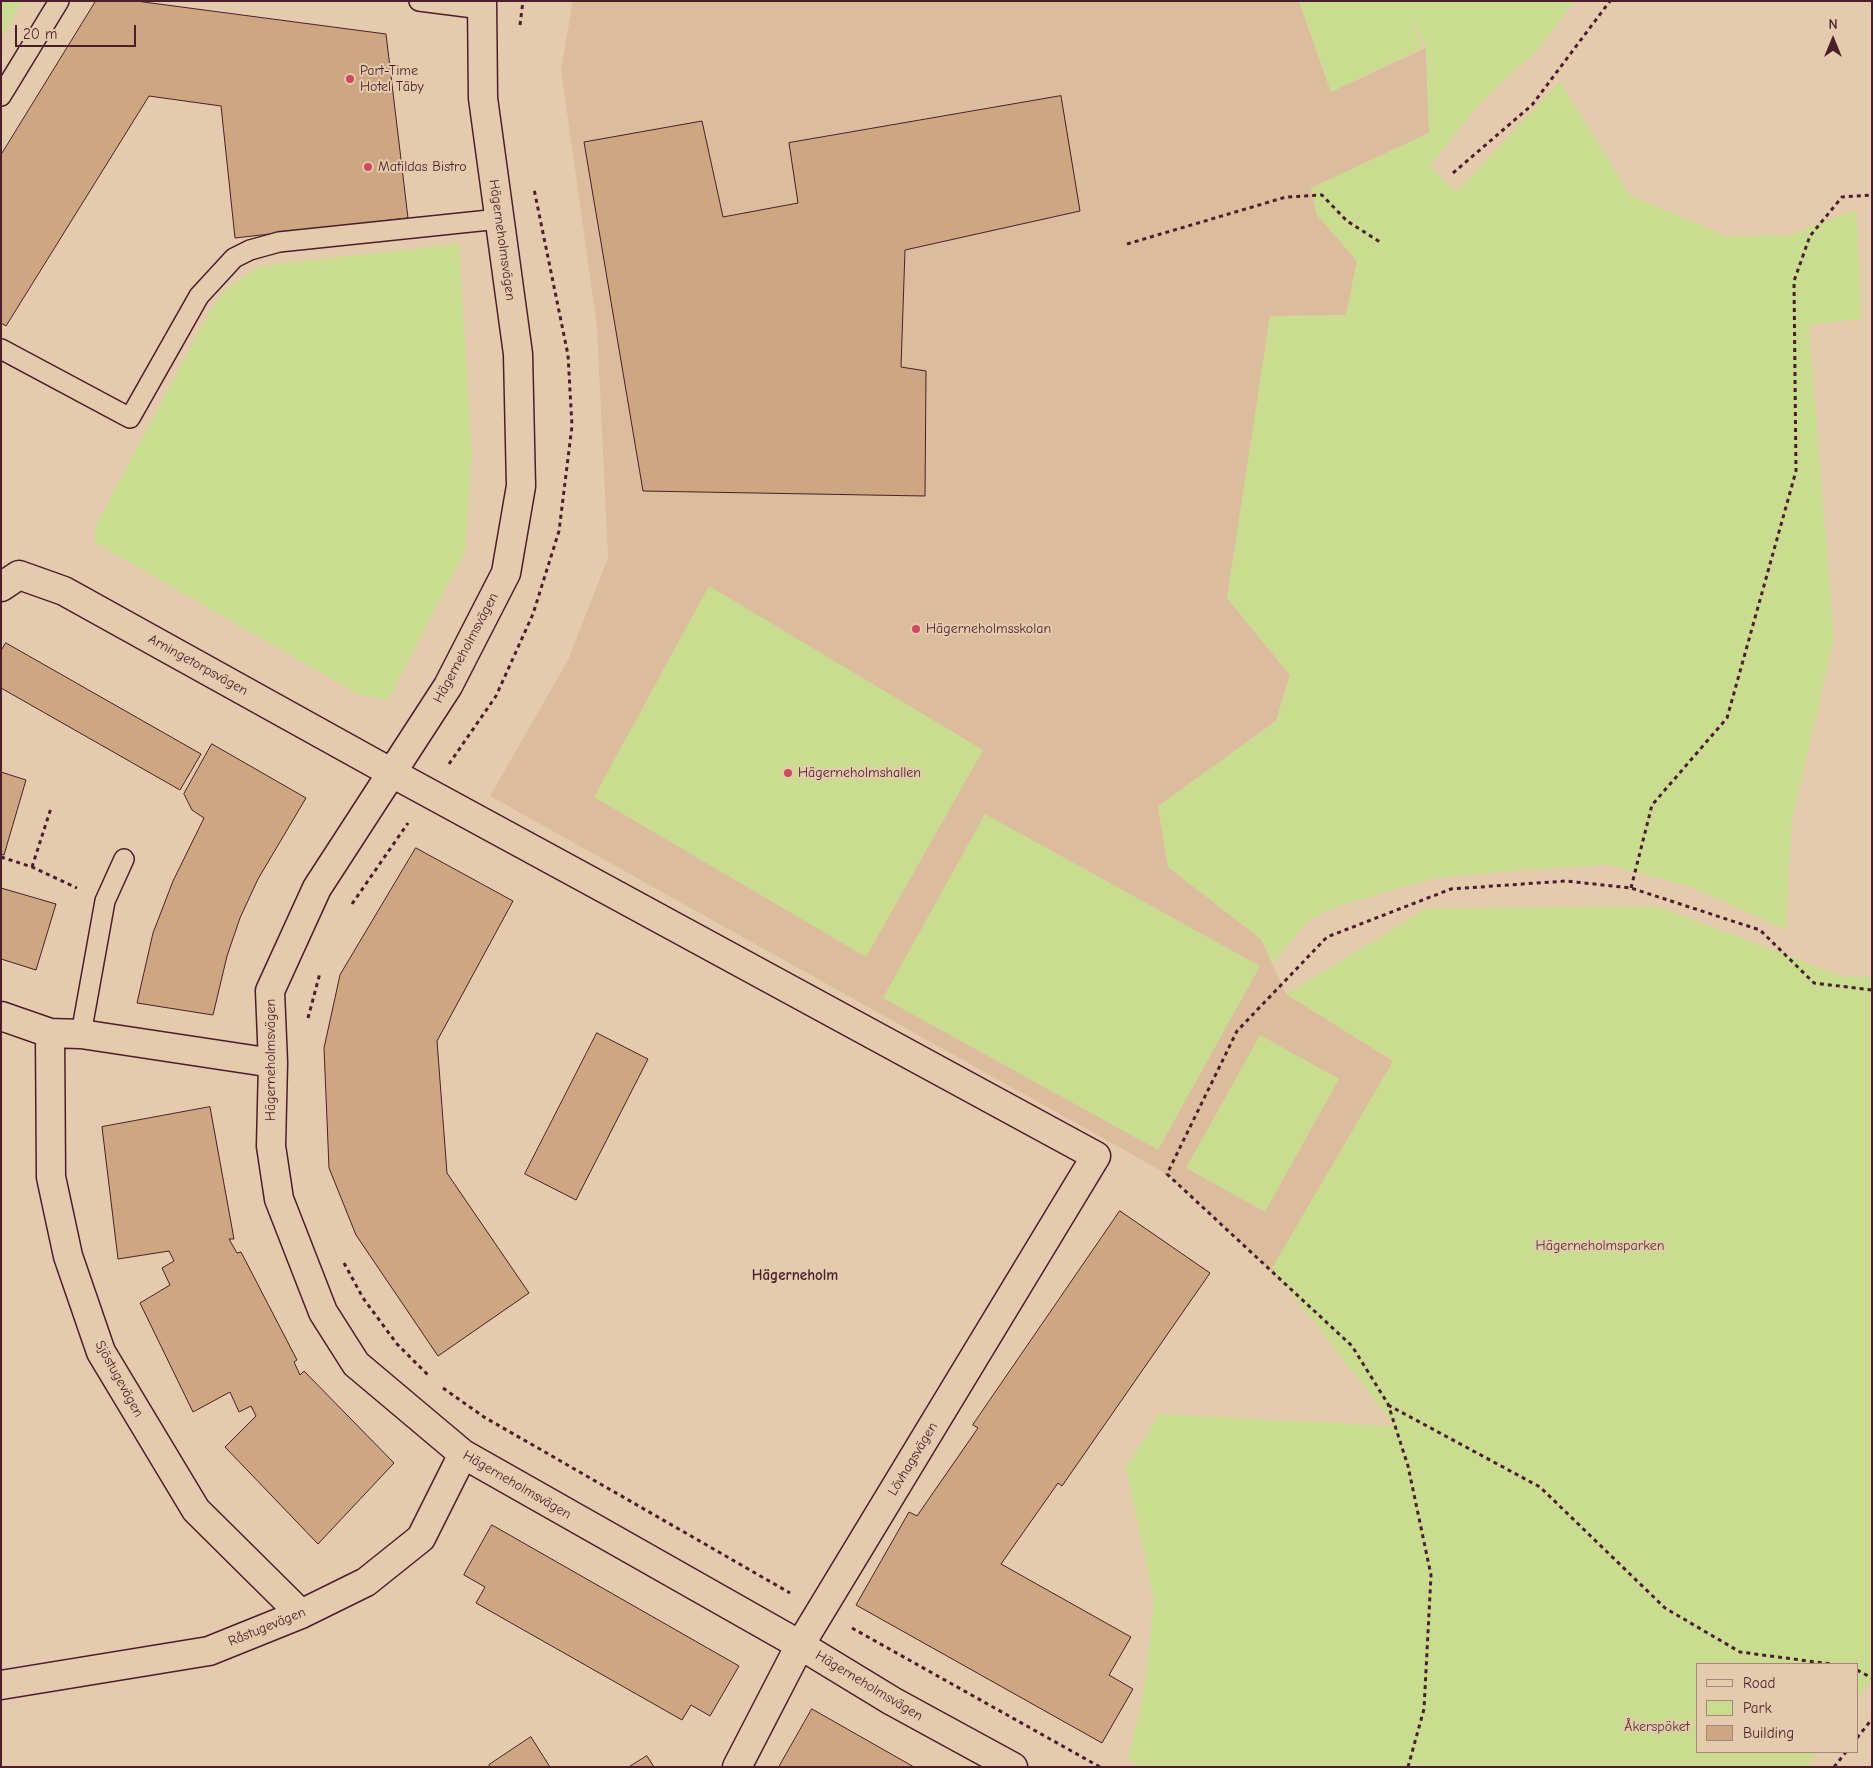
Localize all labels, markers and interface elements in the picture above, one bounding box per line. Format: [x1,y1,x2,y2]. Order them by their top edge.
scale bar [18,15,139,47]
north arrow [1808,15,1858,65]
text: N [1828,16,1838,33]
text: 20 m [23,25,57,43]
place label: Part-Time Hotel Täby [360,63,424,95]
marker: Part-Time Hotel Täby [344,73,356,85]
place label: Matildas Bistro [378,159,467,175]
marker: Matildas Bistro [362,161,374,173]
street label: Hägerneholmsvägen [485,178,519,302]
street label: Hägerneholmsvägen [430,590,502,706]
place label: Hägerneholmsskolan [926,621,1051,637]
marker: Hägerneholmsskolan [910,623,922,635]
street label: Arningetorpsvägen [145,631,251,699]
place label: Hägerneholmshallen [798,765,921,781]
marker: Hägerneholmshallen [782,767,794,779]
street label: Hägerneholmsvägen [263,999,279,1121]
park label: Hägerneholmsparken [1536,1238,1664,1254]
district label: Hägerneholm [752,1267,838,1285]
street label: Sjöstugevägen [91,1338,147,1420]
street label: Lövhagsvägen [884,1419,942,1499]
street label: Hägerneholmsvägen [460,1447,574,1523]
street label: Råstugevägen [226,1604,308,1650]
street label: Hägerneholmsvägen [812,1647,926,1725]
legend [1696,1663,1858,1753]
text: Road [1743,1674,1775,1692]
text: Park [1743,1699,1772,1717]
park label: Åkerspöket [1624,1719,1690,1735]
text: Building [1743,1724,1794,1742]

